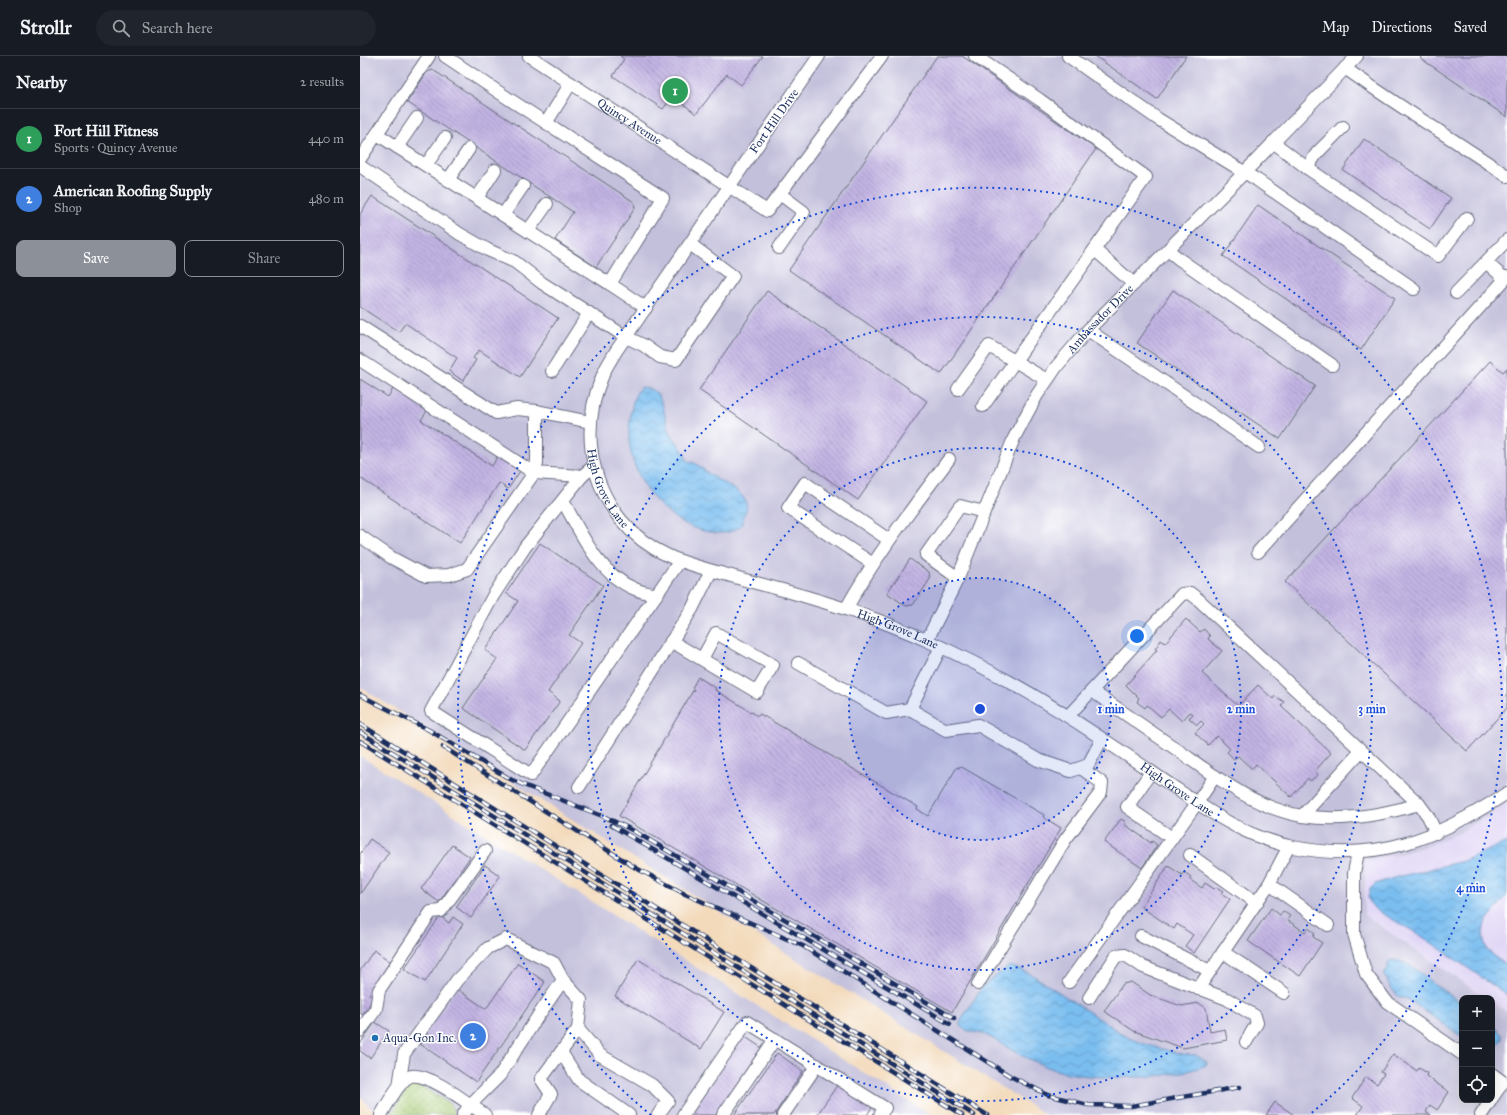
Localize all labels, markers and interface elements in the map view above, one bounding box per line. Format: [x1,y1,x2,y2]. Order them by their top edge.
search box [96,10,376,46]
text: Strollr [20,16,72,39]
icon: search [110,17,132,39]
text: Search here [142,19,213,37]
text: Map [1322,19,1349,36]
text: Directions [1371,19,1432,36]
text: Saved [1454,19,1487,36]
text: Nearby [16,72,67,93]
text: 2 results [300,74,344,90]
pin: 1 [662,76,688,106]
street label: Fort Hill Drive [747,86,801,156]
street label: Quincy Avenue [595,95,664,148]
text: Fort Hill Fitness [54,122,158,140]
text: 1 [26,131,32,147]
text: 440 m [308,131,344,147]
text: Sports · Quincy Avenue [54,140,177,156]
text: American Roofing Supply [54,182,212,200]
text: 2 [26,191,32,207]
text: 480 m [309,191,344,207]
text: Shop [54,200,82,216]
button: Save [16,240,176,277]
button: Share [184,240,344,277]
street label: Ambassador Drive [1063,282,1136,357]
street label: High Grove Lane [584,448,632,531]
street label: High Grove Lane [855,606,941,652]
your location [1127,626,1147,646]
centre of rings [973,702,987,716]
text: 1 min [1097,702,1125,716]
text: 2 min [1227,702,1256,716]
text: 3 min [1358,702,1386,717]
street label: High Grove Lane [1137,759,1217,819]
text: 4 min [1456,881,1486,896]
map controls [1459,995,1495,1103]
button: + [1459,995,1495,1031]
pin: 2 [460,1021,486,1051]
place label: Aqua-Gon Inc. [382,1031,456,1046]
button: − [1459,1031,1495,1067]
marker: Aqua-Gon Inc. [370,1033,380,1043]
button: locate [1459,1067,1495,1103]

